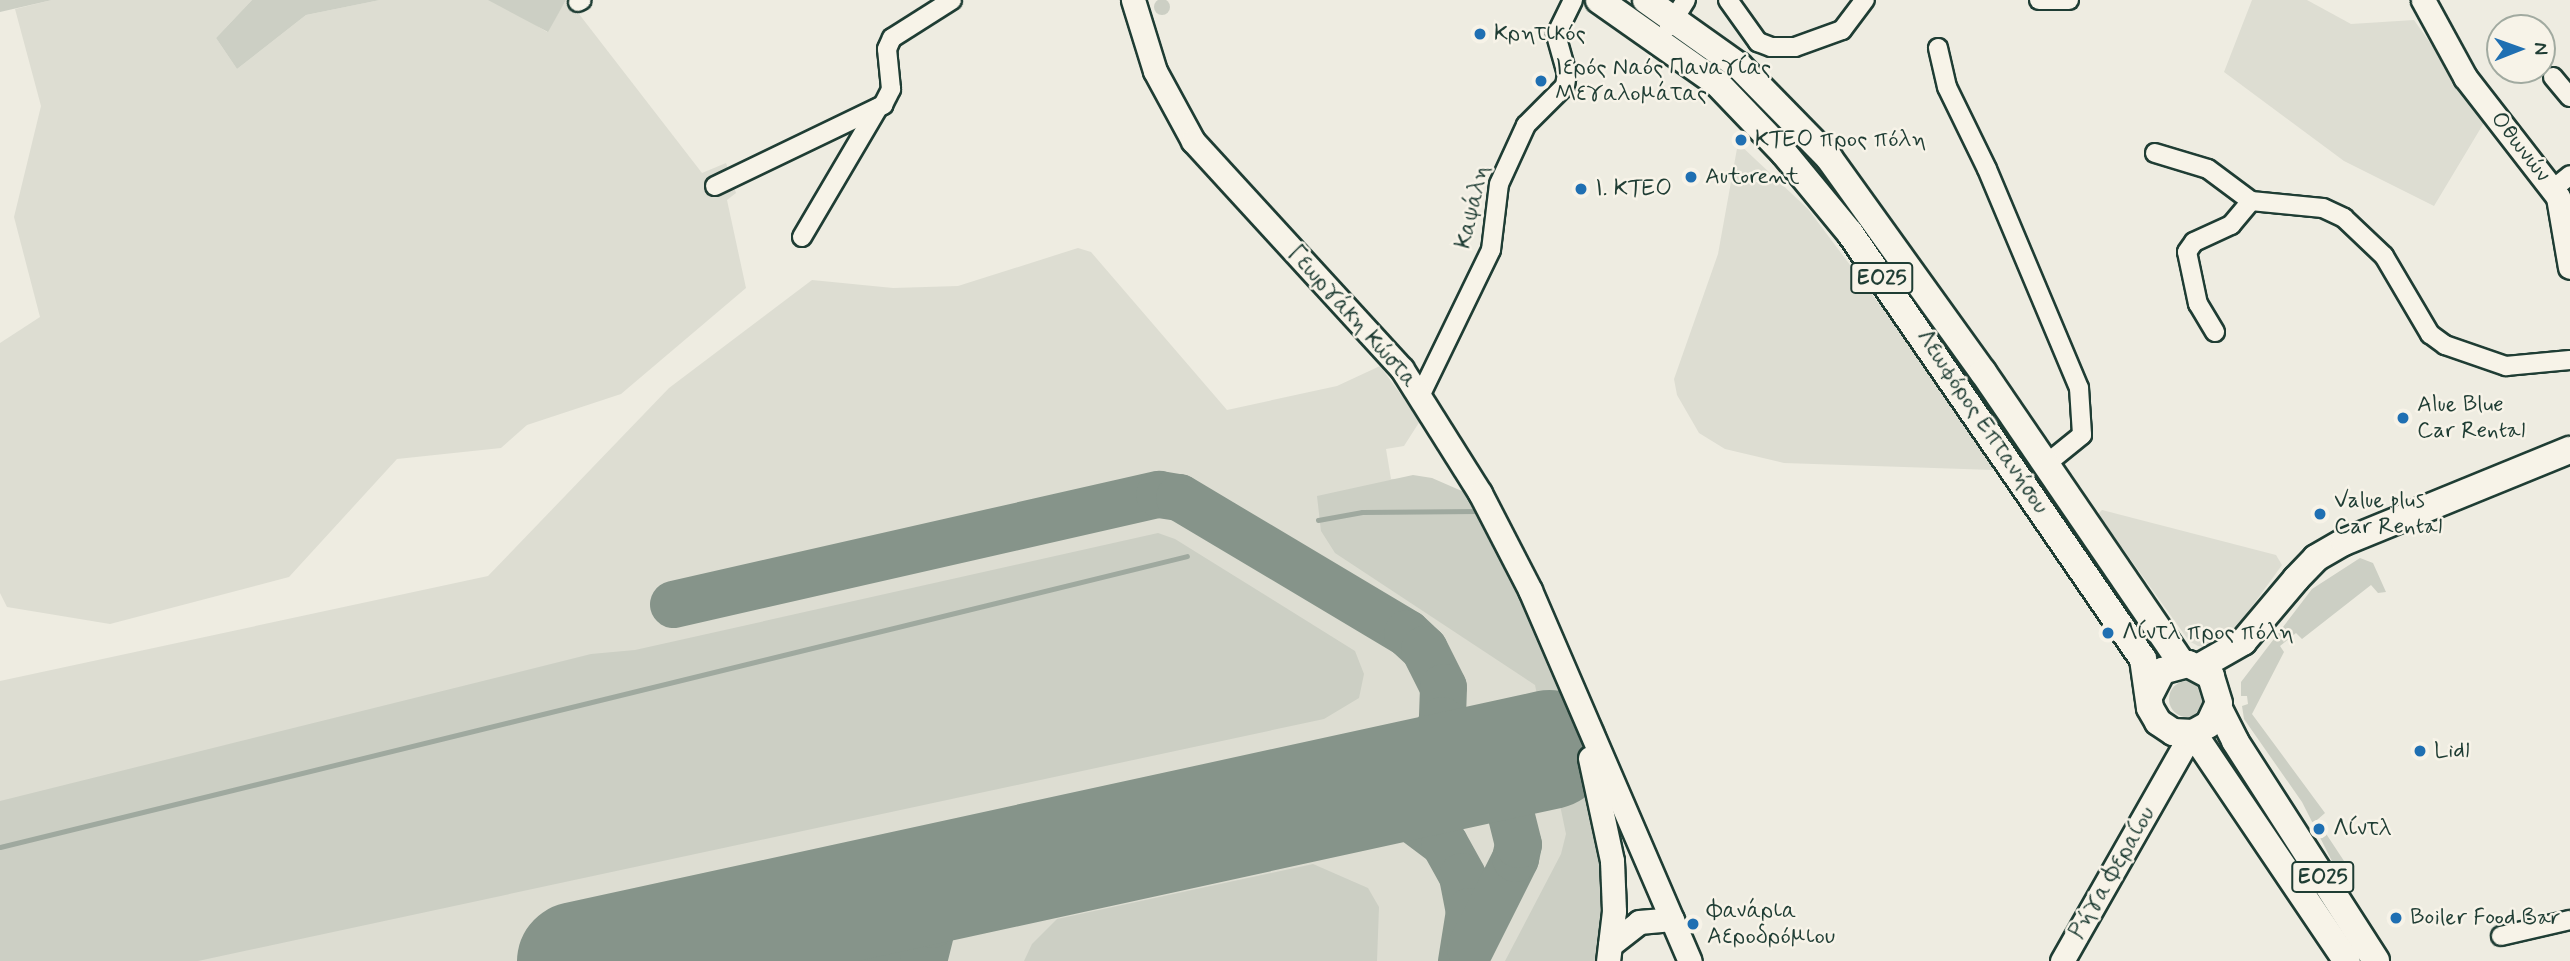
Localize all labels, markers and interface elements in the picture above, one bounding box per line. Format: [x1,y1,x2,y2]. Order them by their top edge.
north arrow [2486,14,2556,84]
place label: Κρητικός [1494,20,1586,48]
marker: Κρητικός [1472,26,1488,42]
text: N [2528,42,2553,55]
place label: Ιερός Ναός Παναγίας Μεγαλομάτας [1555,54,1771,108]
marker: Ιερός Ναός Παναγίας Μεγαλομάτας [1533,73,1549,89]
street label: Οθωνών [2484,106,2556,188]
place label: ΚΤΕΟ προς πόλη [1755,126,1926,154]
marker: ΚΤΕΟ προς πόλη [1733,132,1749,148]
street label: Καψάλη [1450,163,1496,251]
place label: Autorent [1705,163,1799,191]
marker: Autorent [1683,169,1699,185]
place label: Ι. ΚΤΕΟ [1595,175,1672,203]
marker: Ι. ΚΤΕΟ [1573,181,1589,197]
street label: Γεωργάκη Κώστα [1281,240,1423,394]
road number: ΕΟ25 [1849,260,1915,296]
street label: Λεωφόρος Επτανήσου [1910,325,2054,519]
place label: Alue Blue Car Rental [2417,391,2526,445]
marker: Alue Blue Car Rental [2395,410,2411,426]
place label: Value plus Car Rental [2334,487,2443,541]
marker: Value plus Car Rental [2312,506,2328,522]
place label: Λίντλ προς πόλη [2122,619,2294,647]
marker: Λίντλ προς πόλη [2100,625,2116,641]
place label: Lidl [2434,737,2470,765]
marker: Lidl [2412,743,2428,759]
street label: Ρήγα Φεραίου [2064,802,2162,944]
place label: Λίντλ [2333,815,2392,843]
marker: Λίντλ [2311,821,2327,837]
road number: ΕΟ25 [2290,860,2356,894]
place label: Φανάρια Αεροδρόμιου [1707,897,1835,951]
place label: Boiler Food Bar [2410,904,2558,932]
marker: Boiler Food Bar [2388,910,2404,926]
marker: Φανάρια Αεροδρόμιου [1685,916,1701,932]

